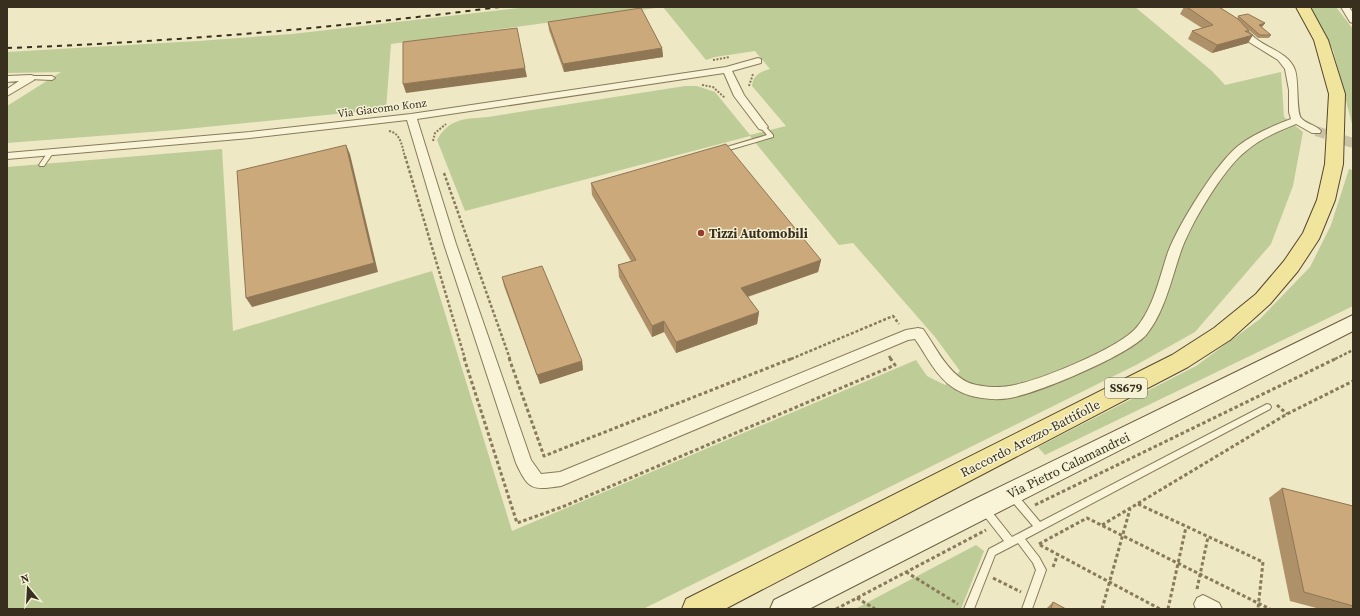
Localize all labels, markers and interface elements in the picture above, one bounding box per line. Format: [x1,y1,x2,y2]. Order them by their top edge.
street label: Via Giacomo Konz [337,96,427,121]
place label: Tizzi Automobili [709,225,808,242]
marker: Tizzi Automobili [696,228,706,238]
road number: SS679 [1105,378,1147,398]
street label: Raccordo Arezzo-Battifolle [957,396,1103,481]
street label: Via Pietro Calamandrei [1004,428,1132,503]
north arrow [8,568,48,608]
text: N [19,571,31,587]

